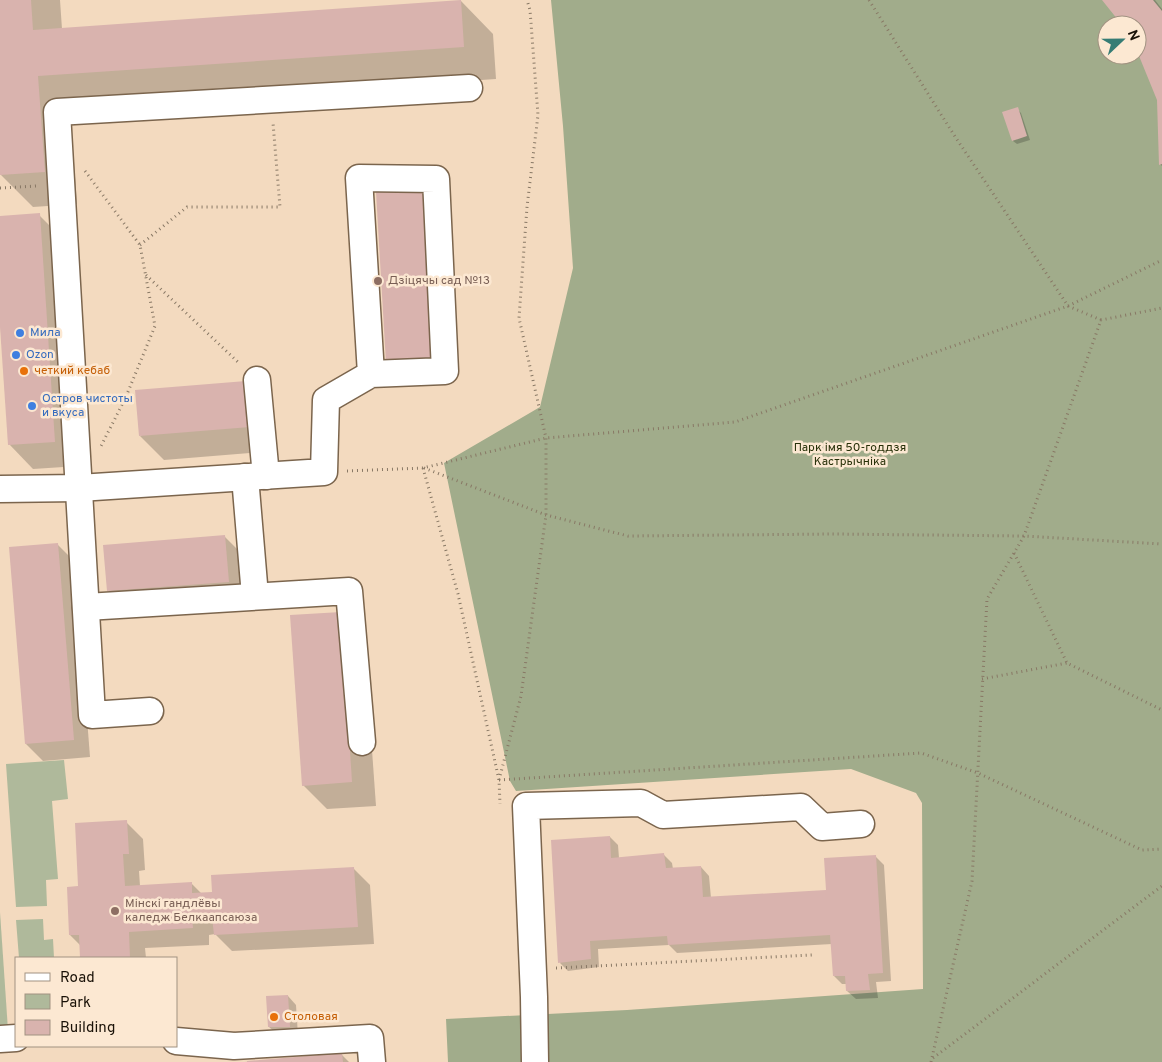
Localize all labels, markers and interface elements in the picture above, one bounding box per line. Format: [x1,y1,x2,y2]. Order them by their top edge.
north arrow [1097,15,1147,65]
text: N [1123,28,1142,44]
place label: Дзіцячы сад №13 [388,273,490,289]
marker: Дзіцячы сад №13 [372,275,384,287]
place label: Мила [30,325,61,341]
marker: Мила [14,327,26,339]
place label: Ozon [26,347,54,363]
marker: Ozon [10,349,22,361]
place label: четкий кебаб [34,363,110,379]
marker: четкий кебаб [18,365,30,377]
place label: Остров чистоты и вкуса [42,391,133,421]
marker: Остров чистоты и вкуса [26,400,38,412]
park label: Парк імя 50-годдзя Кастрычніка [794,440,906,470]
place label: Мінскі гандлёвы каледж Белкаапсаюза [125,896,257,926]
marker: Мінскі гандлёвы каледж Белкаапсаюза [109,905,121,917]
legend [15,957,178,1047]
text: Road [60,969,95,988]
text: Park [60,994,91,1013]
place label: Столовая [284,1009,338,1025]
marker: Столовая [268,1011,280,1023]
text: Building [60,1019,115,1038]

